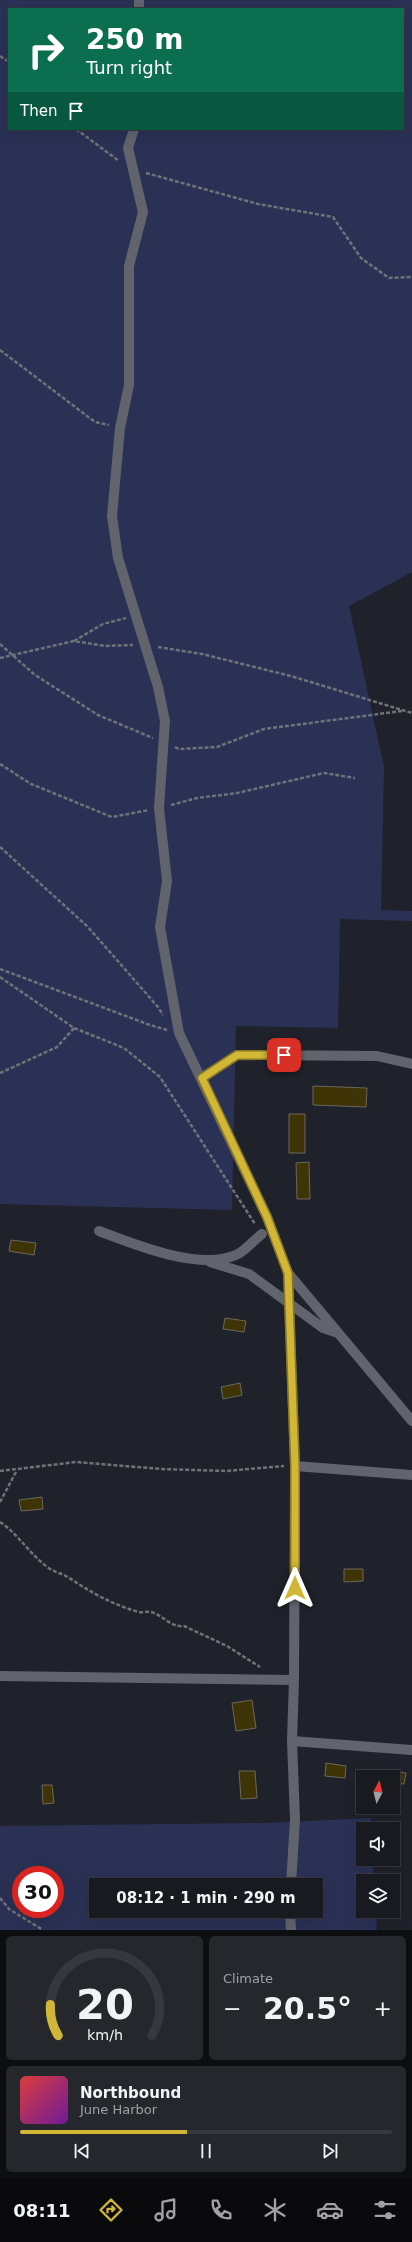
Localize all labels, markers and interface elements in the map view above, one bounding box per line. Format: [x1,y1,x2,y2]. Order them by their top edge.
text: 250 m [86,23,183,56]
icon: right [20,24,72,76]
text: Turn right [86,57,172,78]
icon: arrive [65,100,87,122]
text: Then [20,102,57,120]
pin [267,1038,301,1072]
icon: arrive [273,1044,295,1066]
position arrow [274,1567,316,1609]
north arrow [356,1770,400,1814]
map controls [356,1770,400,1918]
button: sound [356,1822,400,1866]
speed limit sign: 30 [12,1866,64,1918]
button: layers [356,1874,400,1918]
text: 08:12 · 1 min · 290 m [116,1889,296,1907]
text: Climate [223,1971,273,1986]
text: 20 [76,1980,133,2029]
text: 20.5° [263,1991,352,2026]
text: − [223,1996,241,2021]
text: + [374,1996,392,2021]
text: km/h [86,2027,123,2043]
text: Northbound [80,2084,181,2102]
text: June Harbor [80,2102,157,2117]
icon: previous [71,2140,93,2162]
icon: pause [195,2140,217,2162]
icon: next [319,2140,341,2162]
icon: directions [97,2196,125,2224]
icon: music [152,2196,180,2224]
icon: phone [207,2196,235,2224]
icon: climate [261,2196,289,2224]
icon: car [316,2196,344,2224]
icon: filters [371,2196,399,2224]
text: 08:11 [13,2200,71,2221]

